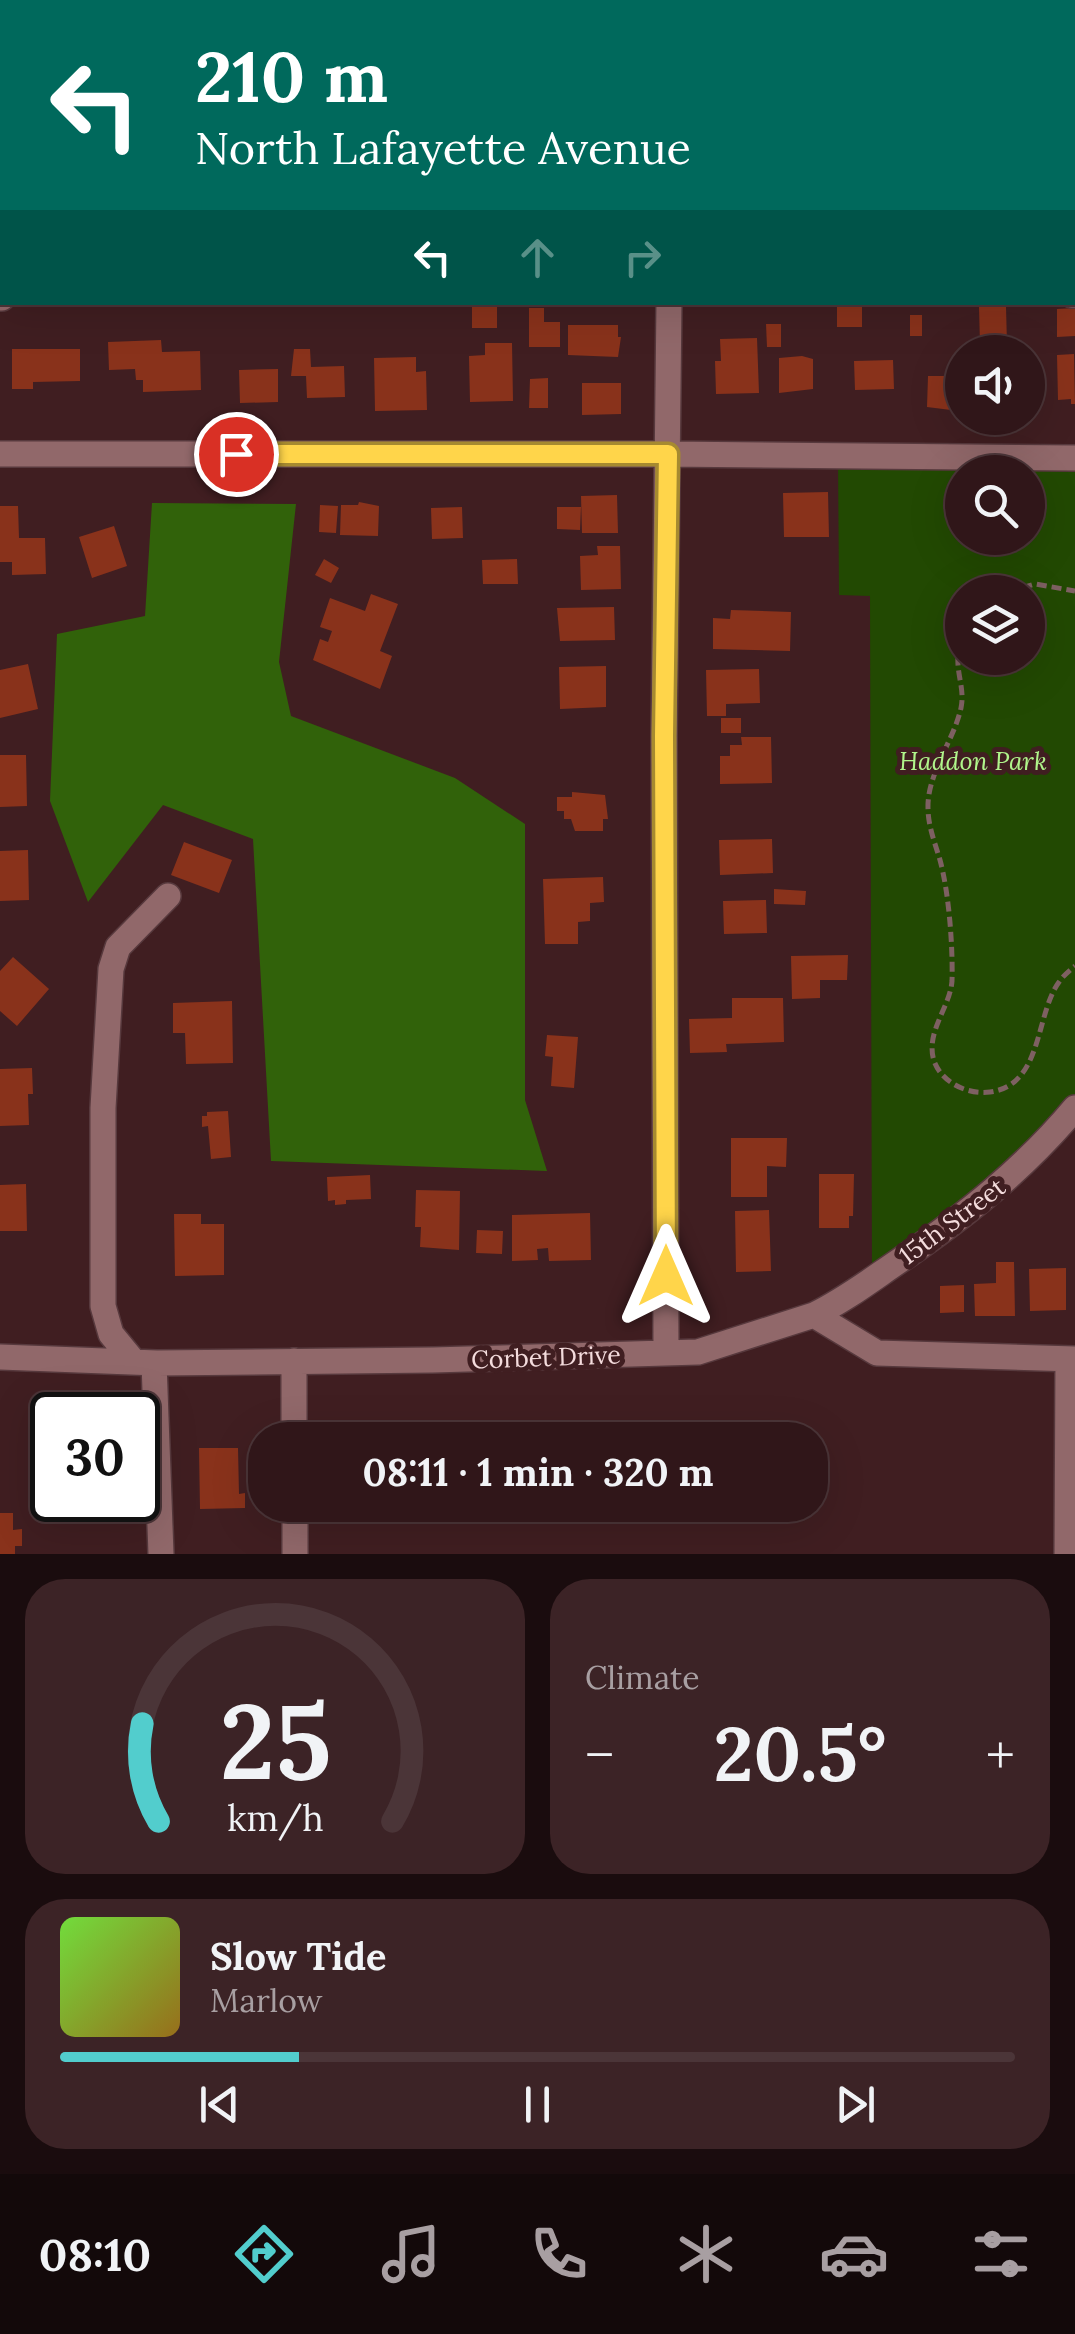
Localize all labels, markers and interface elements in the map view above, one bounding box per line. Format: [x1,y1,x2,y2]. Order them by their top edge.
text: 210 m [195,32,388,121]
icon: left [30,40,160,170]
text: North Lafayette Avenue [195,119,691,176]
icon: left [405,230,460,285]
icon: ahead [510,230,565,285]
icon: right [615,230,670,285]
map controls [945,335,1045,675]
button: sound [945,335,1045,435]
pin [194,412,279,497]
icon: arrive [209,427,264,482]
button: search [945,455,1045,555]
button: layers [945,575,1045,675]
park label: Haddon Park [899,745,1047,777]
street label: 15th Street [893,1170,1012,1271]
position arrow [614,1224,718,1328]
street label: Corbet Drive [471,1338,621,1376]
speed limit sign: 30 [30,1392,160,1522]
text: 08:11 · 1 min · 320 m [362,1448,714,1496]
text: Climate [585,1657,700,1698]
text: 25 [219,1674,331,1807]
text: 20.5° [713,1706,887,1802]
text: − [585,1720,614,1790]
text: + [986,1720,1015,1790]
text: km/h [227,1795,323,1841]
text: Slow Tide [210,1932,387,1980]
text: Marlow [210,1980,322,2021]
icon: previous [192,2077,247,2132]
icon: pause [510,2077,565,2132]
icon: next [828,2077,883,2132]
icon: directions [229,2219,299,2289]
icon: music [376,2219,446,2289]
icon: phone [524,2219,594,2289]
icon: climate [671,2219,741,2289]
icon: car [819,2219,889,2289]
icon: filters [966,2219,1036,2289]
text: 08:10 [39,2226,151,2283]

